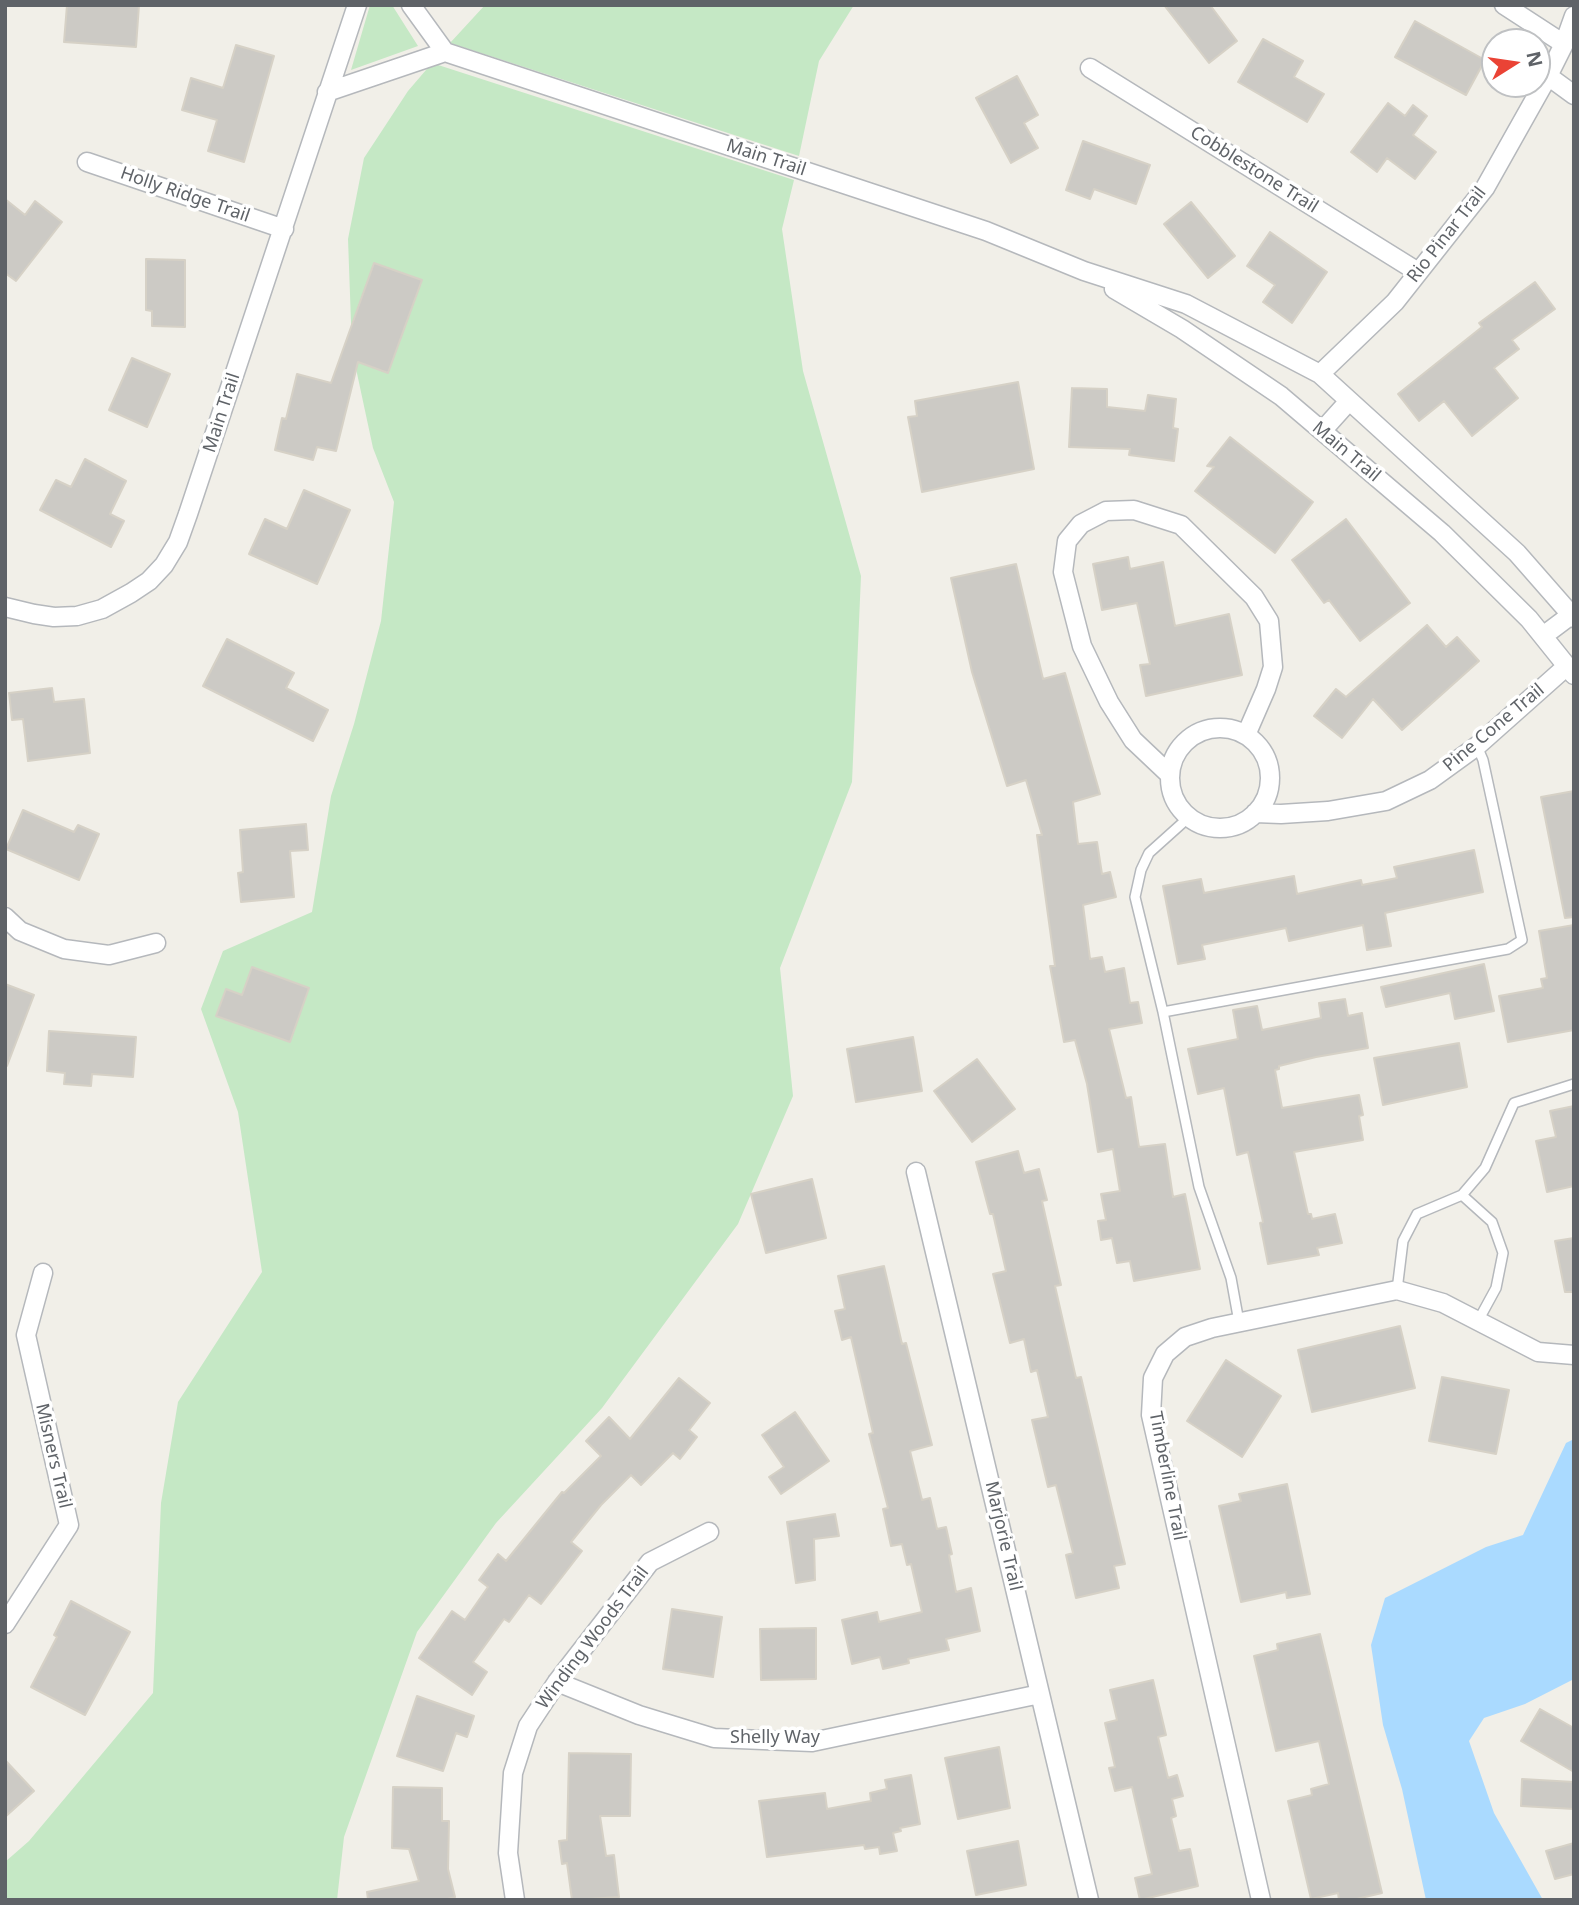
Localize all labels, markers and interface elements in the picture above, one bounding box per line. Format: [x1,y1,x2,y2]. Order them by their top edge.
north arrow [1481,28,1551,98]
text: N [1520,49,1549,69]
street label: Cobblestone Trail [1186,122,1322,218]
street label: Main Trail [723,135,809,181]
street label: Holly Ridge Trail [117,163,253,227]
street label: Rio Pinar Trail [1403,183,1491,287]
street label: Main Trail [199,370,245,456]
street label: Main Trail [1307,417,1385,487]
street label: Pine Cone Trail [1439,679,1549,777]
street label: Misners Trail [30,1401,76,1511]
street label: Timberline Trail [1144,1410,1190,1542]
street label: Marjorie Trail [980,1479,1026,1593]
street label: Winding Woods Trail [532,1562,654,1714]
street label: Shelly Way [730,1727,820,1749]

